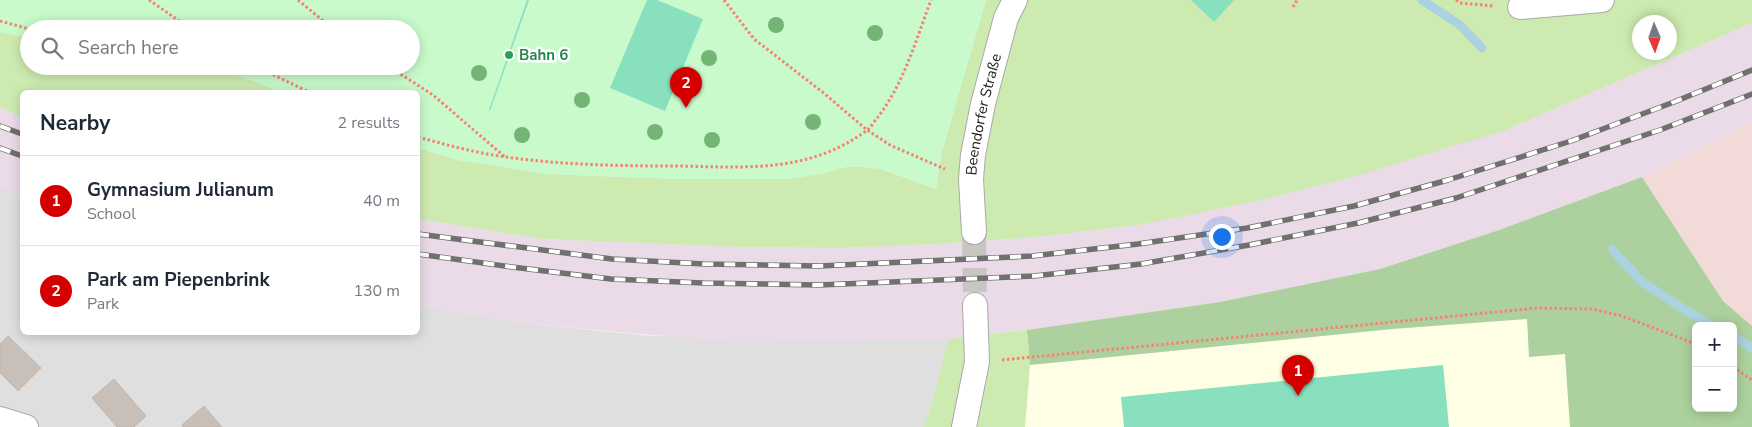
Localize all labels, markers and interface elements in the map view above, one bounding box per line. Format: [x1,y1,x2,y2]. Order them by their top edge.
north arrow [1632,15,1677,60]
search box [20,20,420,75]
icon: search [38,34,66,62]
text: Search here [78,35,179,61]
place label: Bahn 6 [519,45,568,65]
marker: Bahn 6 [503,49,515,61]
street label: Beendorfer Straße [961,51,1006,176]
pin: 2 [670,67,702,108]
text: Nearby [40,109,110,137]
text: 2 results [338,112,400,134]
text: Gymnasium Julianum [87,177,274,203]
text: 1 [51,190,61,212]
text: 40 m [363,190,400,212]
text: School [87,203,136,225]
your location [1209,224,1235,250]
text: Park am Piepenbrink [87,267,270,293]
text: 2 [51,280,61,302]
text: 130 m [353,280,400,302]
text: Park [87,293,119,315]
map controls [1692,322,1737,412]
button: + [1692,322,1737,367]
pin: 1 [1282,355,1314,396]
button: − [1692,367,1737,412]

